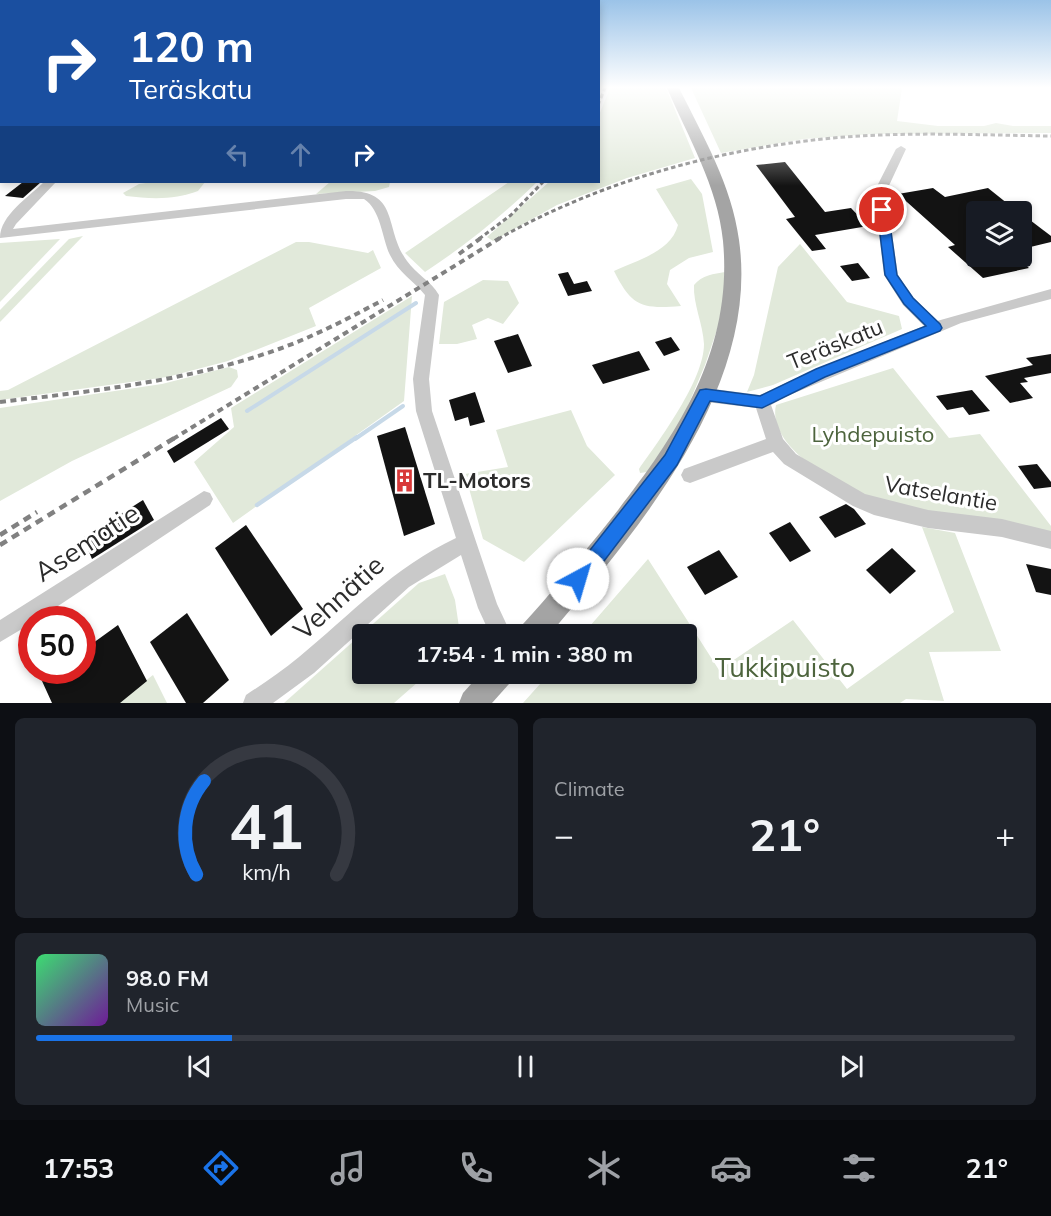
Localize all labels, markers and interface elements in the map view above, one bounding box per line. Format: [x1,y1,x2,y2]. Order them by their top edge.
text: 120 m [129,20,254,73]
icon: right [30,24,108,102]
text: Teräskatu [129,72,252,106]
icon: left [221,138,254,171]
icon: ahead [284,138,317,171]
icon: right [347,138,380,171]
pin [856,184,907,235]
icon: arrive [865,193,898,226]
map controls [966,201,1032,267]
button: layers [966,201,1032,267]
street label: Teräskatu [783,312,887,376]
park label: Lyhdepuisto [812,420,934,448]
place label: TL-Motors [423,466,531,494]
building icon: TL-Motors [392,467,418,493]
street label: Vatselantie [882,469,1000,517]
street label: Asematie [28,496,145,589]
position arrow [546,547,610,611]
street label: Vehnätie [286,548,391,647]
speed limit sign: 50 [18,606,96,684]
text: 17:54 · 1 min · 380 m [416,640,633,668]
park label: Tukkipuisto [715,650,855,684]
text: Climate [554,776,625,801]
text: 41 [229,786,304,865]
text: 21° [749,806,820,862]
text: − [554,814,574,855]
text: + [995,814,1015,855]
text: km/h [242,858,291,885]
text: 98.0 FM [126,964,209,992]
text: Music [126,992,179,1017]
icon: previous [183,1050,216,1083]
icon: pause [509,1050,542,1083]
icon: next [835,1050,868,1083]
icon: directions [200,1147,242,1189]
icon: music [327,1147,369,1189]
icon: phone [455,1147,497,1189]
icon: climate [583,1147,625,1189]
icon: car [710,1147,752,1189]
icon: filters [838,1147,880,1189]
text: 17:53 [43,1151,114,1185]
text: 21° [965,1151,1008,1185]

